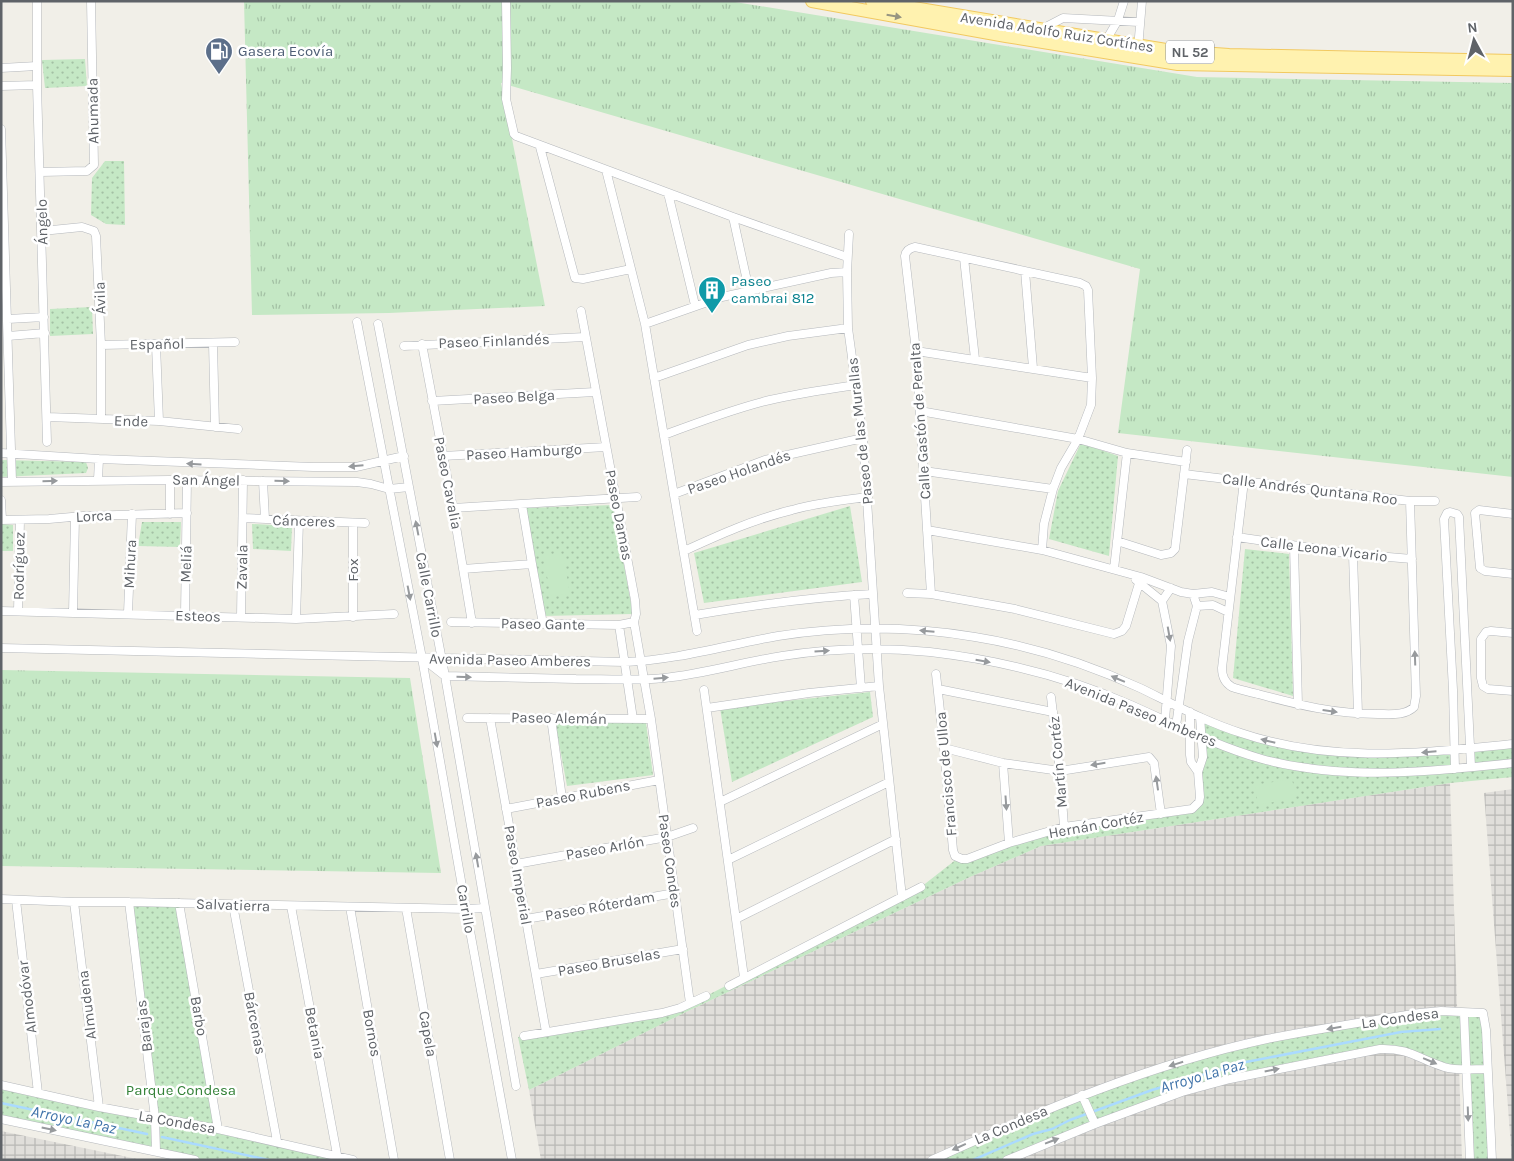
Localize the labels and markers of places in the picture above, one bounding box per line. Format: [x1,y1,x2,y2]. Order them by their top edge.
fuel station icon: Gasera Ecovía [204,36,234,75]
place label: Gasera Ecovía [238,42,333,60]
place label: Paseo cambrai 812 [731,272,815,307]
building icon: Paseo cambrai 812 [697,275,727,314]

